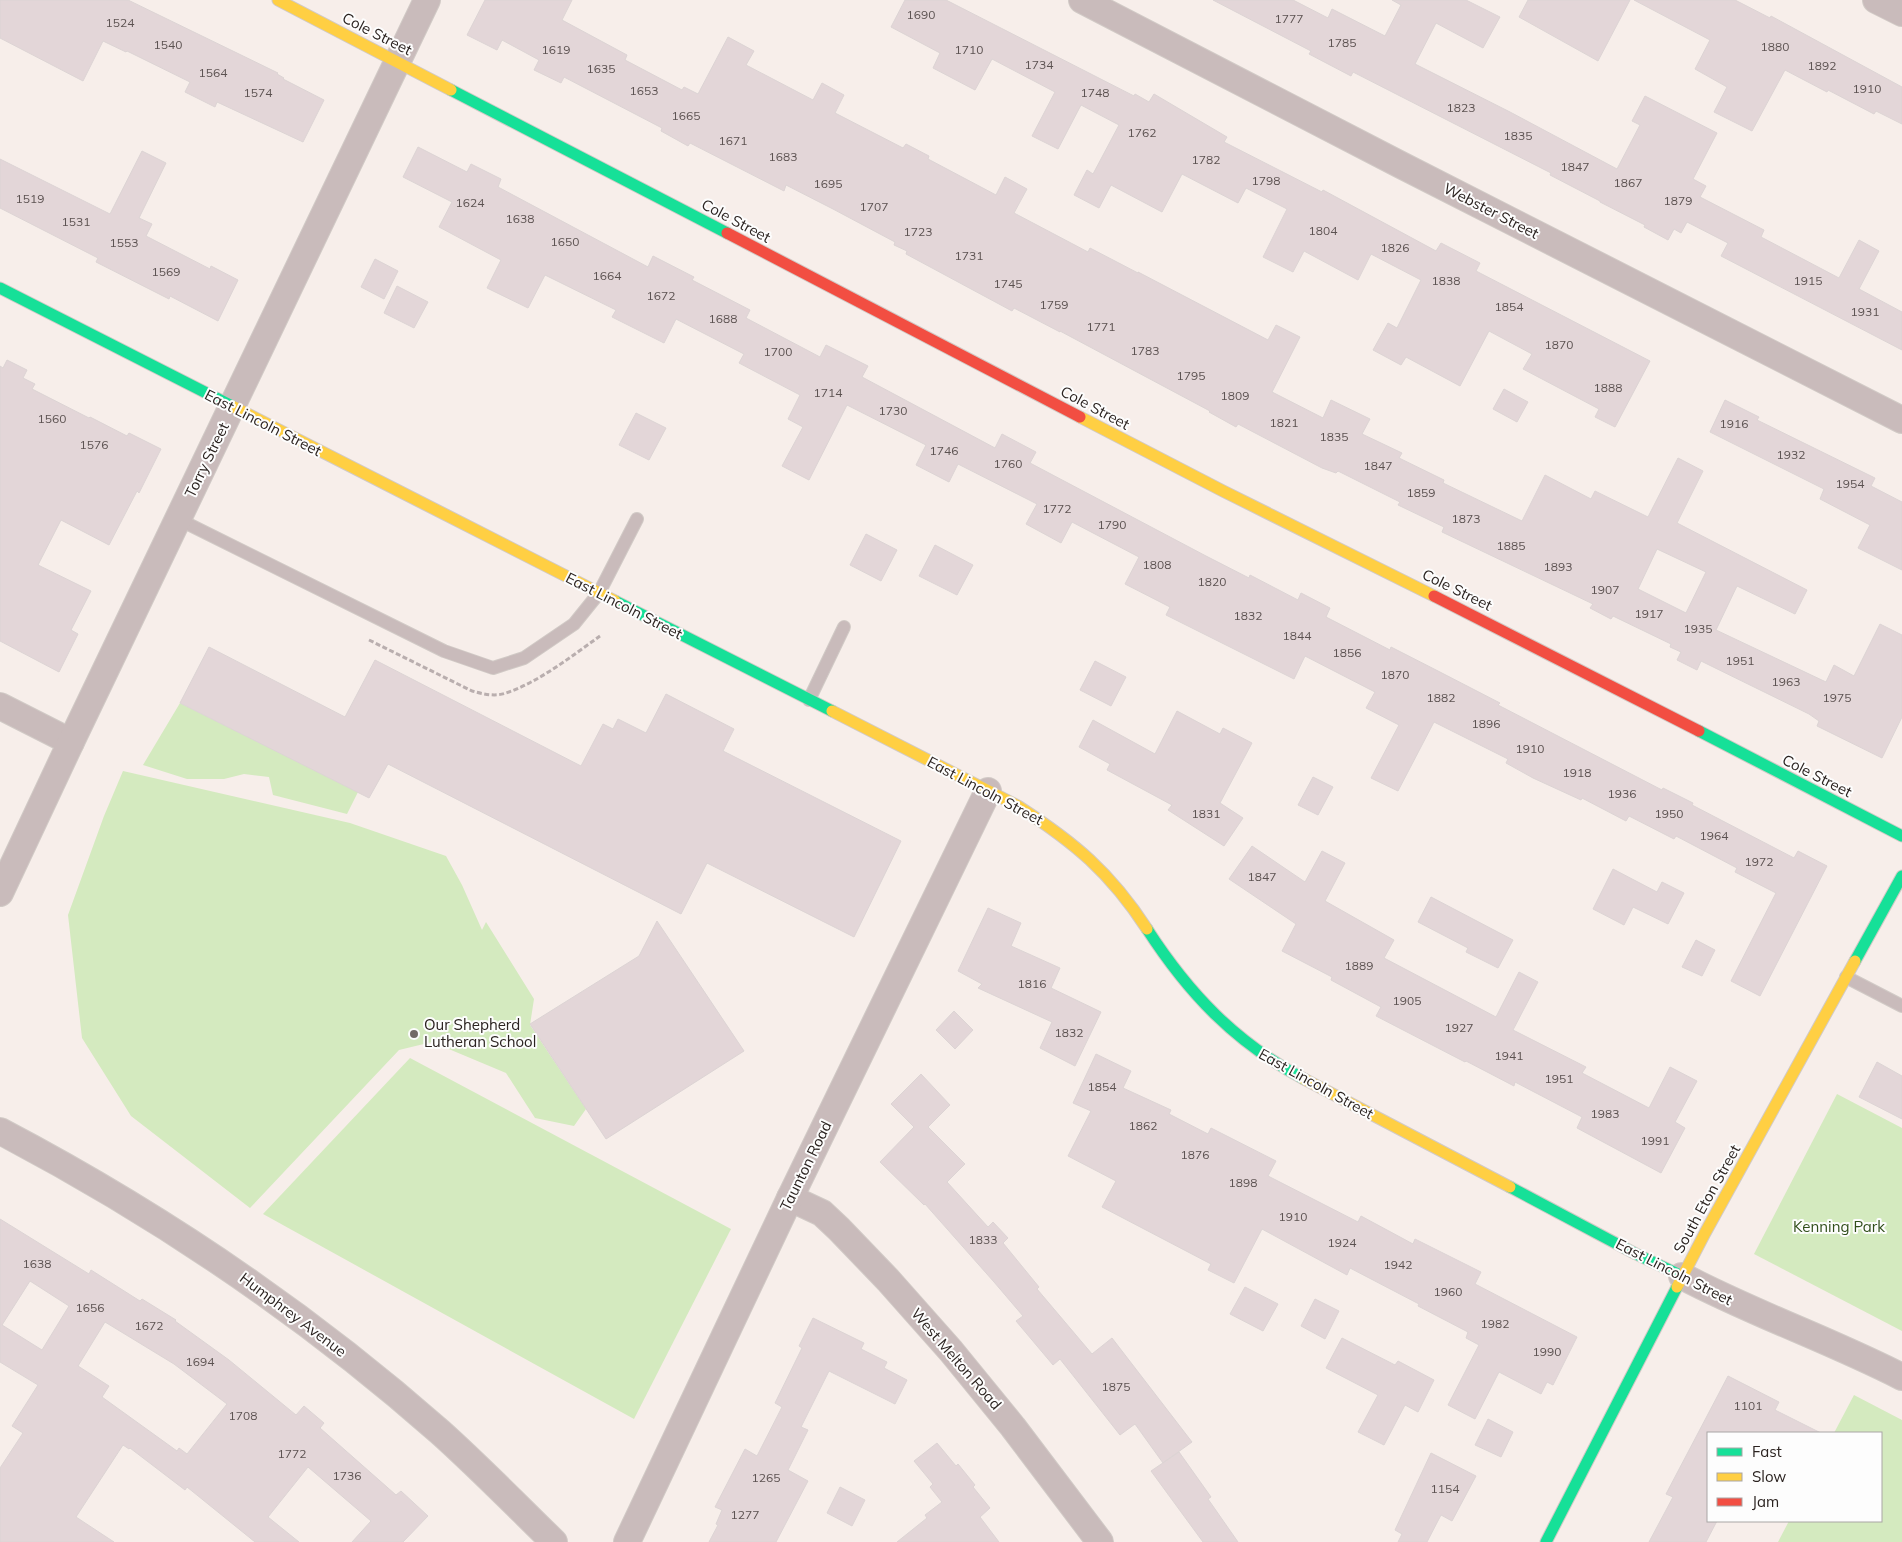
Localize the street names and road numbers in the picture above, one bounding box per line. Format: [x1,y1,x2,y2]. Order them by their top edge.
street label: Cole Street [339,8,415,59]
street label: Webster Street [1440,178,1542,243]
street label: Cole Street [698,194,774,247]
street label: Cole Street [1057,381,1133,434]
street label: East Lincoln Street [202,385,325,460]
street label: Torry Street [180,419,233,500]
street label: Cole Street [1419,564,1495,615]
street label: East Lincoln Street [563,568,686,643]
street label: Cole Street [1779,750,1855,801]
street label: East Lincoln Street [924,752,1046,829]
street label: East Lincoln Street [1255,1044,1377,1123]
street label: Taunton Road [776,1118,835,1214]
street label: South Eton Street [1669,1141,1744,1256]
street label: East Lincoln Street [1613,1234,1736,1309]
street label: Humphrey Avenue [236,1268,350,1361]
street label: West Melton Road [907,1304,1006,1413]

